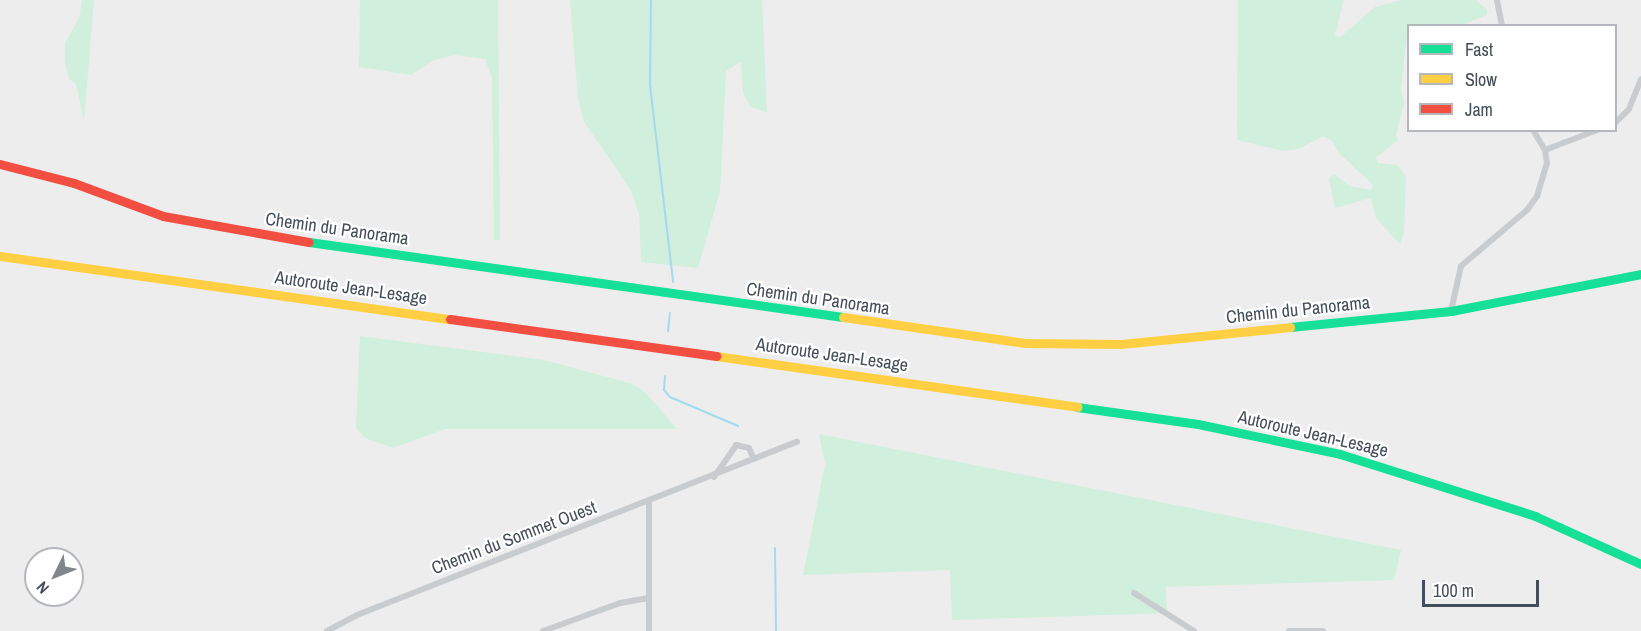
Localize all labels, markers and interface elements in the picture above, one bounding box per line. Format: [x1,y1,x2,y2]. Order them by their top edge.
legend [1407,24,1617,132]
text: Fast [1465,37,1493,62]
text: Slow [1465,67,1497,92]
text: Jam [1465,97,1493,122]
street label: Chemin du Panorama [264,208,410,250]
street label: Autoroute Jean-Lesage [274,267,428,309]
street label: Chemin du Panorama [745,278,891,320]
street label: Chemin du Panorama [1225,292,1371,328]
street label: Autoroute Jean-Lesage [755,334,909,376]
street label: Autoroute Jean-Lesage [1236,406,1390,462]
street label: Chemin du Sommet Ouest [429,497,599,579]
north arrow [24,547,84,607]
scale bar [1425,568,1542,606]
text: N [31,577,54,599]
text: 100 m [1433,578,1474,603]

